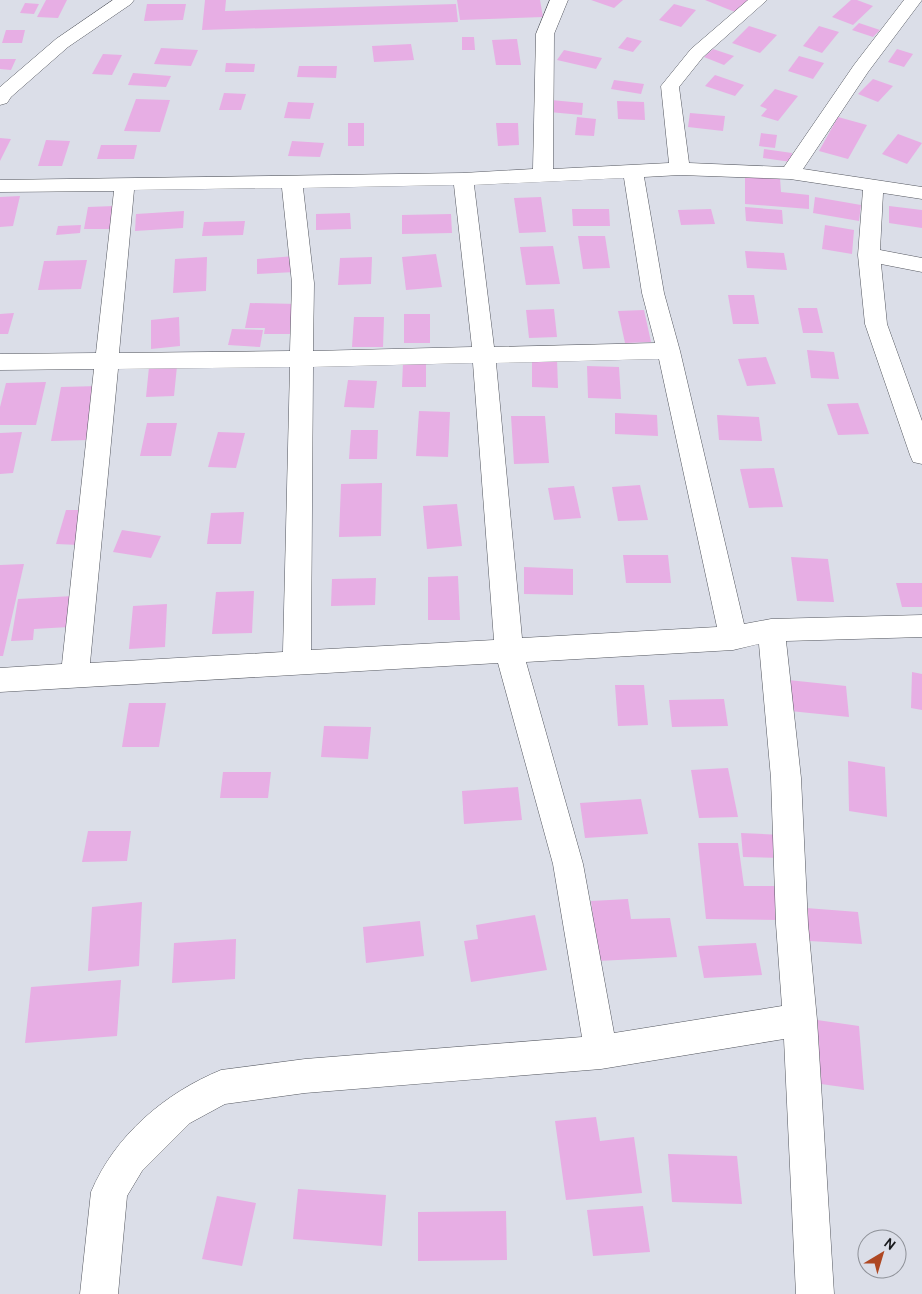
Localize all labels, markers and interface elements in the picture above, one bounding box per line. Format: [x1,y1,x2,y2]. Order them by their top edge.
north arrow [857,1229,907,1279]
text: N [881,1234,899,1254]

